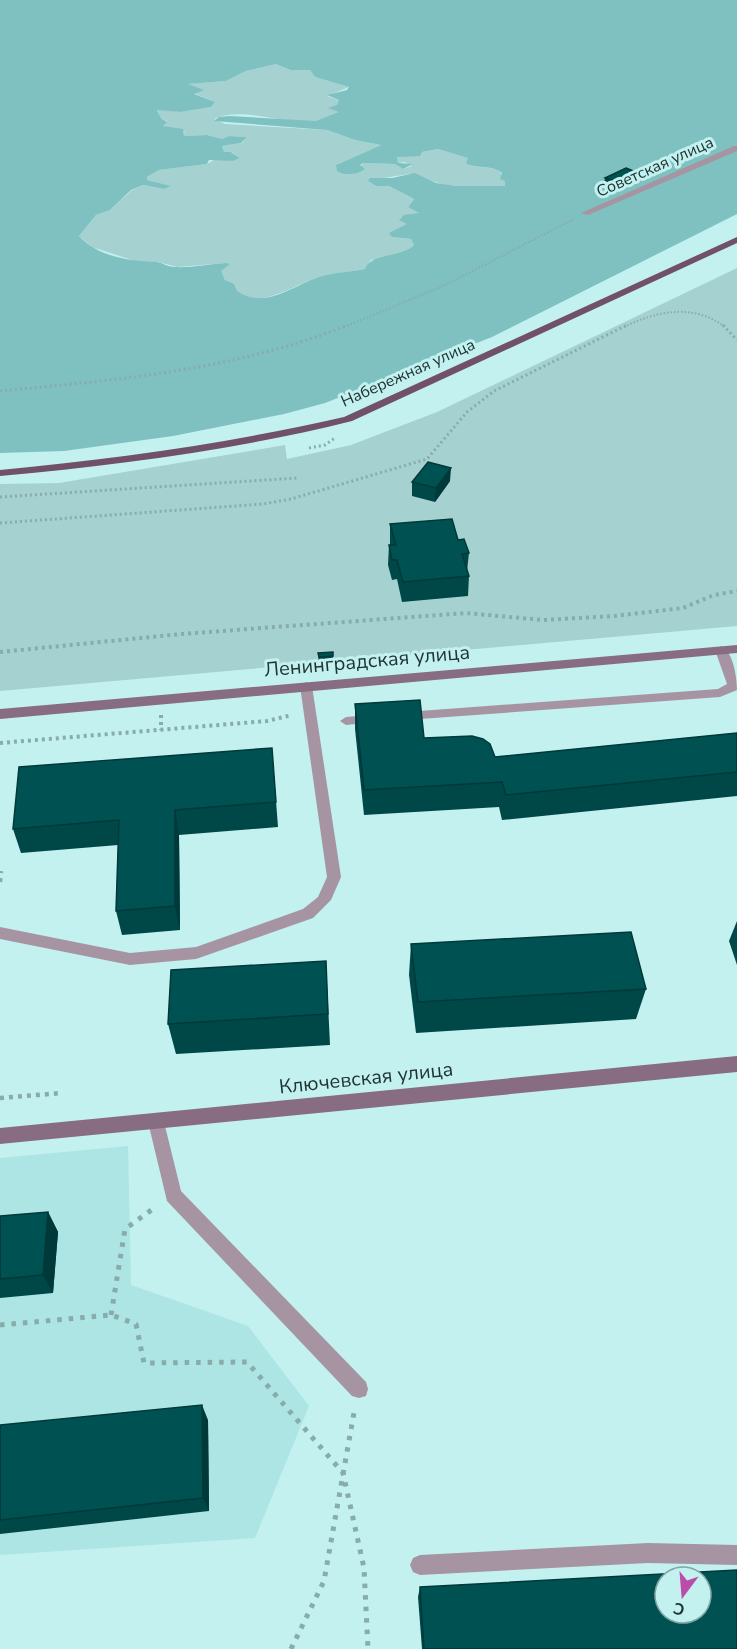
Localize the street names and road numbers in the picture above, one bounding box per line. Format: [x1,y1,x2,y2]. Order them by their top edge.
street label: Советская улица [593,131,717,203]
street label: Набережная улица [337,334,479,412]
street label: Ленинградская улица [263,639,471,683]
street label: Ключевская улица [278,1055,454,1101]

